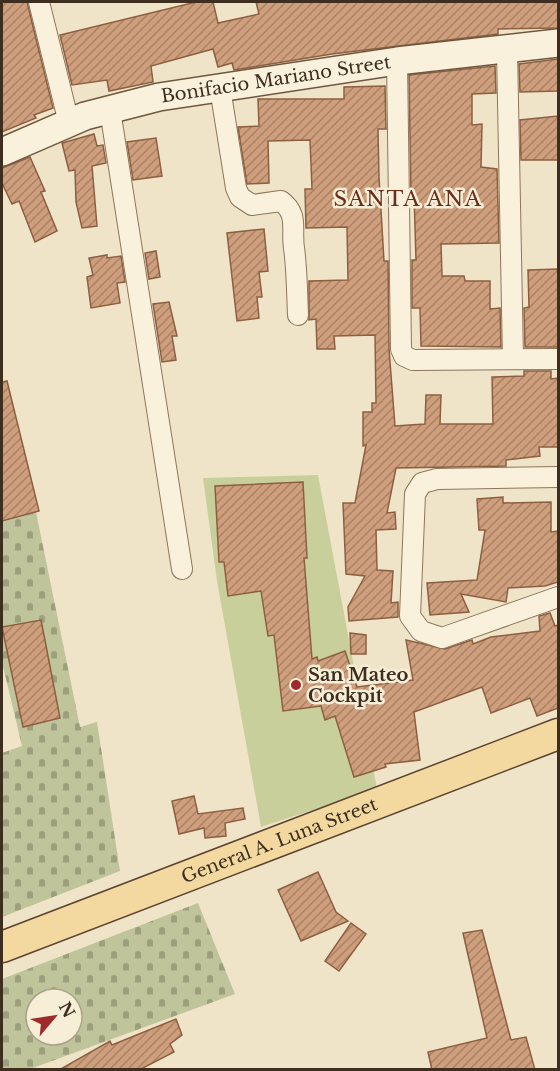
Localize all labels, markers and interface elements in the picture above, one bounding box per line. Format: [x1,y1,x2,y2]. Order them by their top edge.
street label: Bonifacio Mariano Street [159,51,392,108]
district label: SANTA ANA [334,186,482,212]
place label: San Mateo Cockpit [308,664,408,707]
marker: San Mateo Cockpit [289,678,303,692]
street label: General A. Luna Street [178,793,381,888]
north arrow [24,987,84,1047]
text: N [55,998,80,1021]

